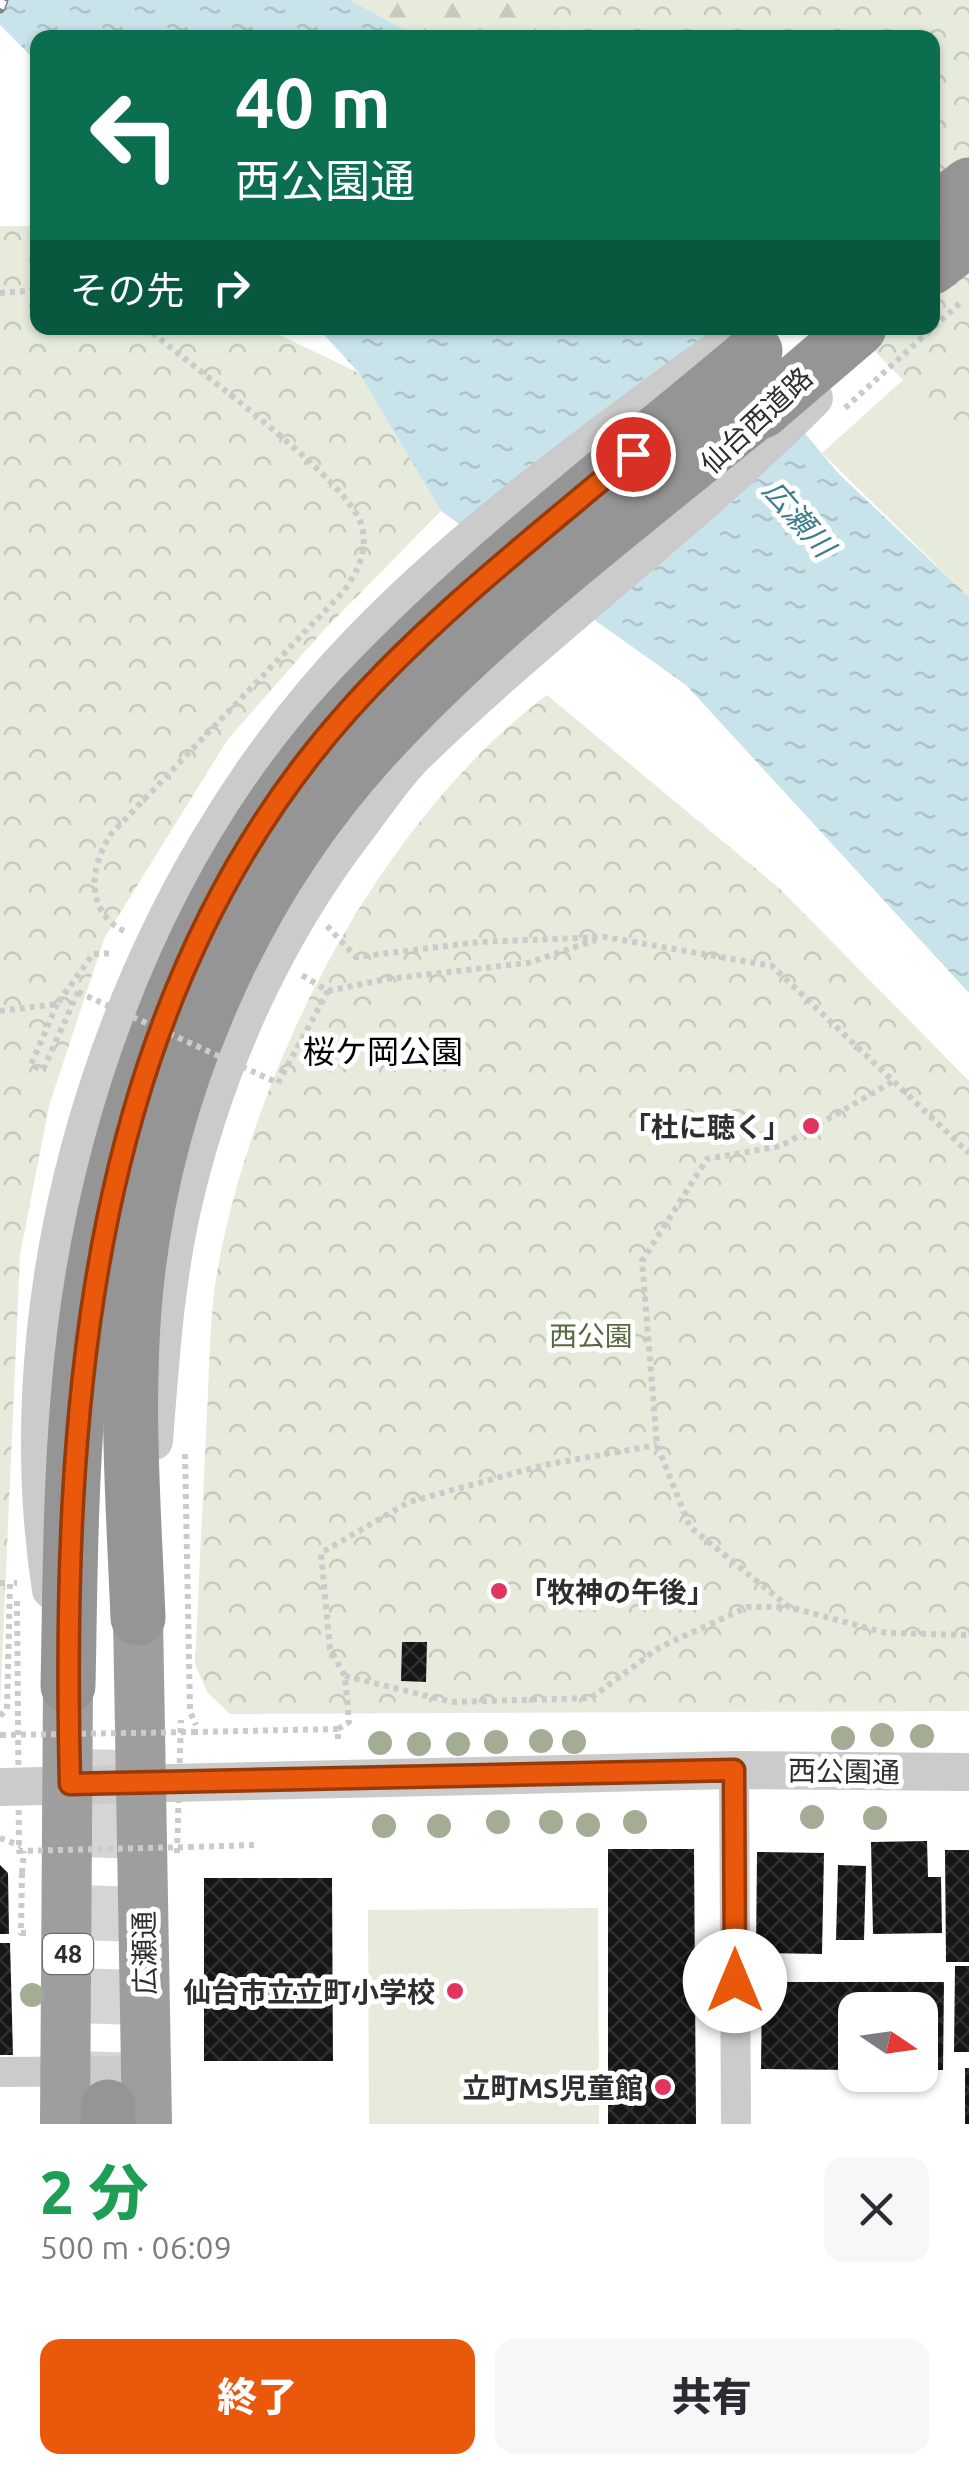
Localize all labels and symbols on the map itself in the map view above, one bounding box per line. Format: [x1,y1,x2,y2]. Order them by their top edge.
street label: 仙台西道路 [694,361,818,479]
pin [591,412,676,497]
water label: 広瀬川 [757,473,843,565]
district label: 桜ケ岡公園 [303,1033,463,1069]
place label: 「杜に聴く」 [623,1111,791,1142]
marker: 「杜に聴く」 [800,1115,822,1137]
park label: 西公園 [549,1320,633,1351]
place label: 「牧神の午後」 [519,1576,715,1607]
marker: 「牧神の午後」 [488,1580,510,1602]
street label: 西公園通 [788,1755,900,1787]
street label: 広瀬通 [128,1911,160,1995]
position arrow [683,1929,787,2033]
road number: 48 [43,1934,93,1974]
place label: 仙台市立立町小学校 [183,1976,435,2007]
marker: 仙台市立立町小学校 [444,1980,466,2002]
north arrow [838,1992,938,2092]
place label: 立町MS児童館 [462,2072,643,2103]
marker: 立町MS児童館 [652,2076,674,2098]

